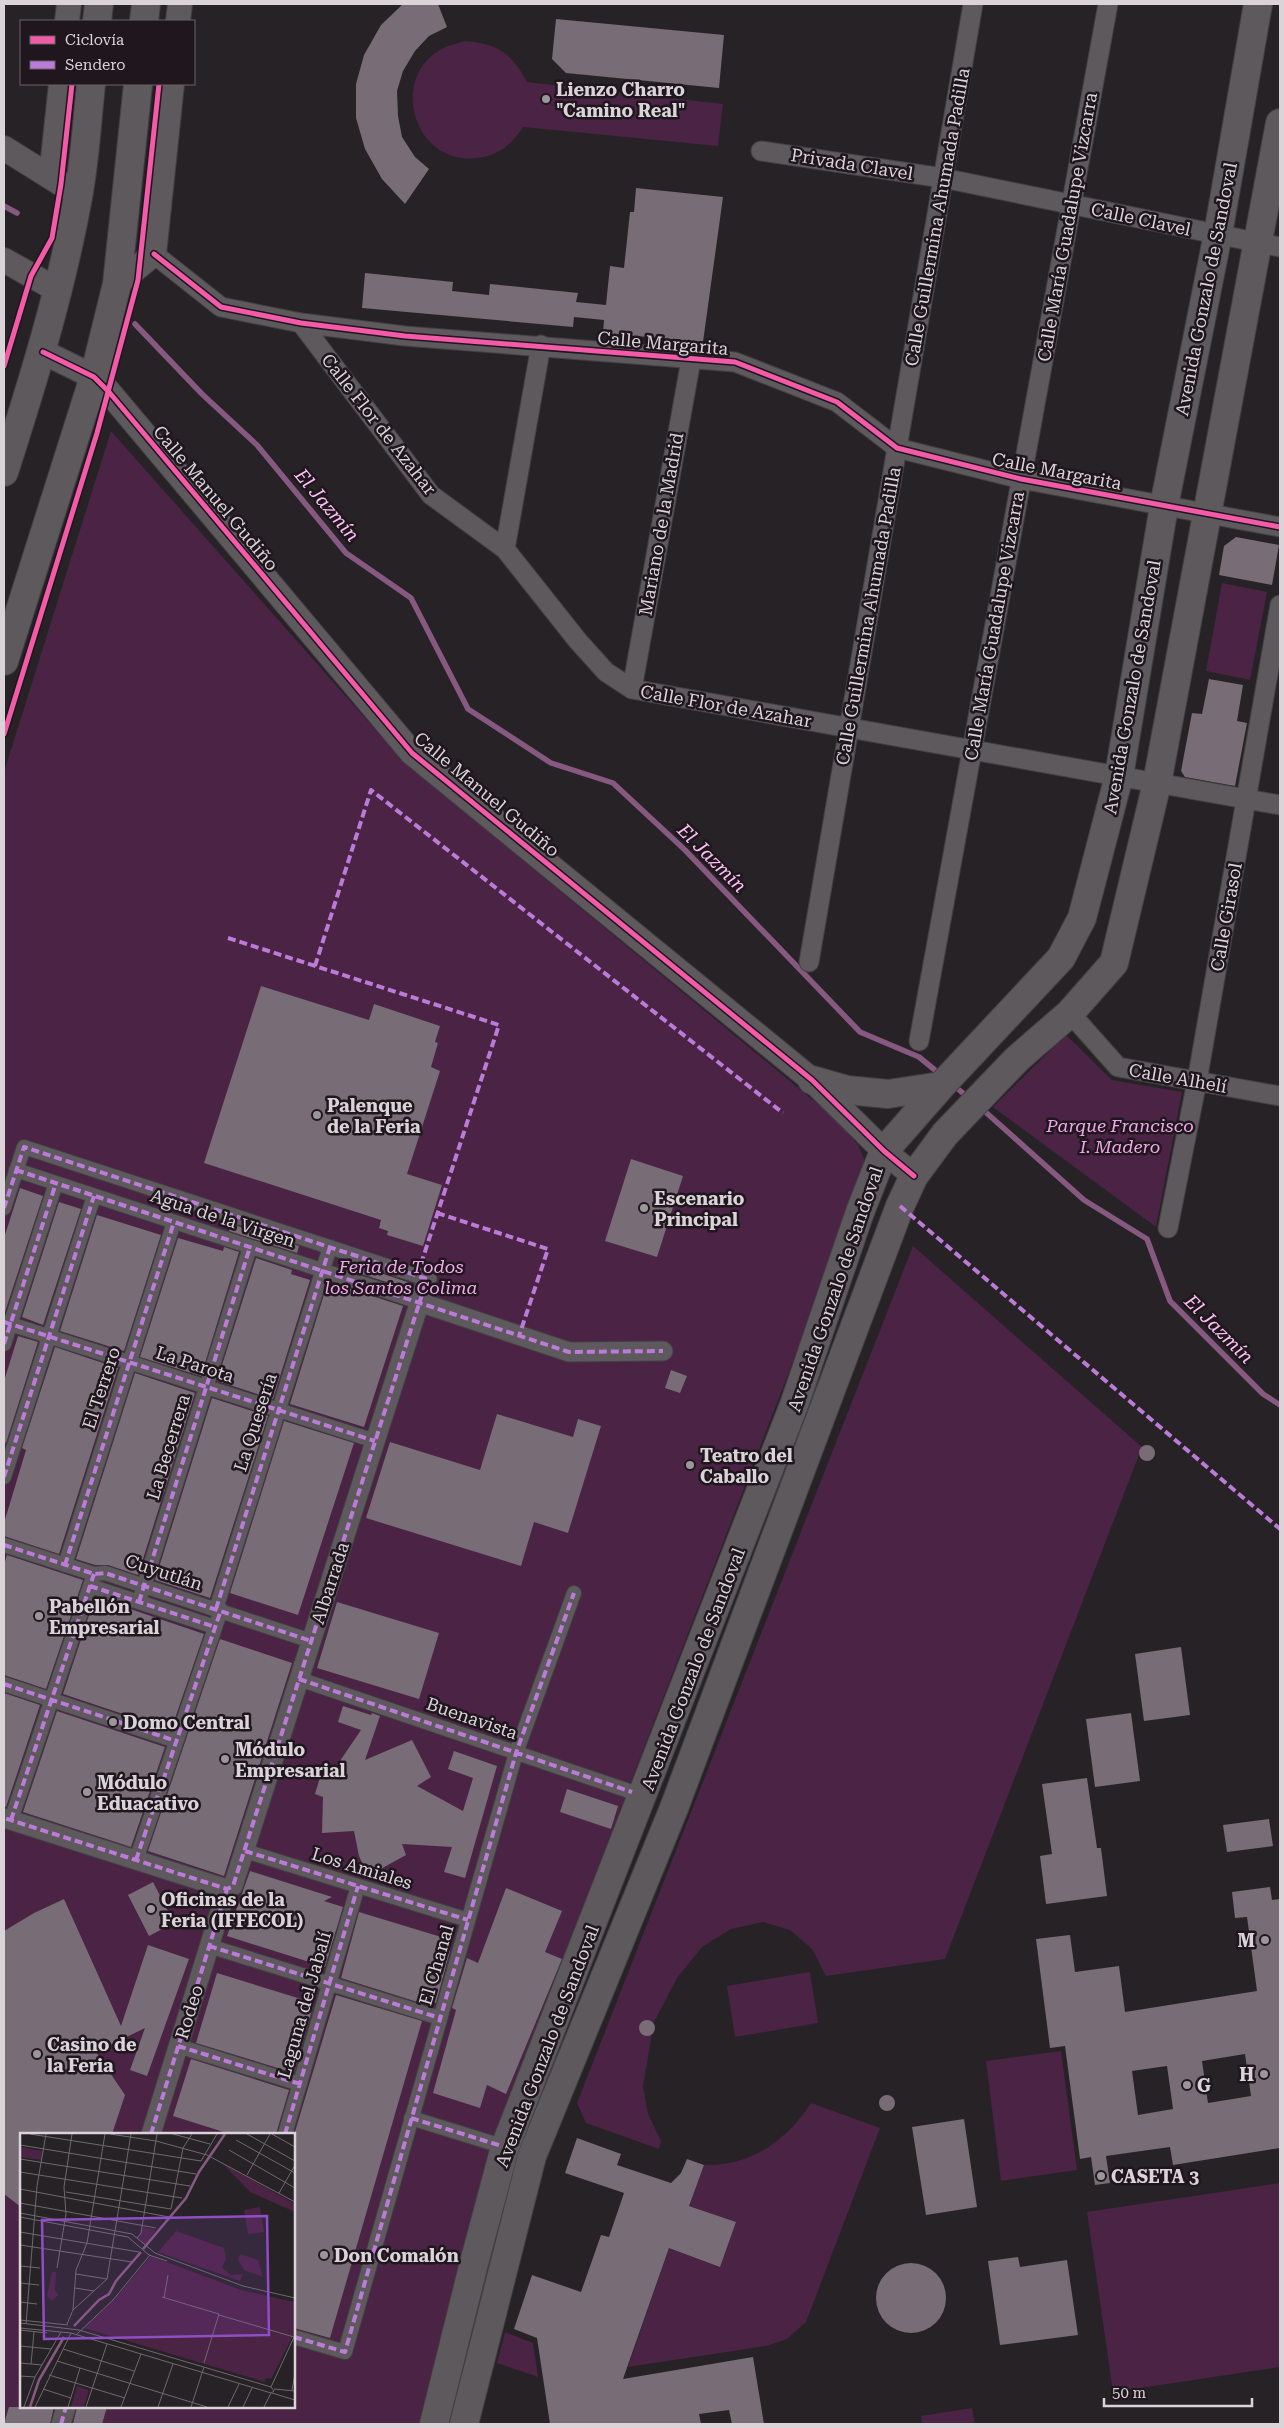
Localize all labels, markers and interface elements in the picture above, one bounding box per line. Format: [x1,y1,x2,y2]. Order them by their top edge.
legend [20,20,195,85]
text: Ciclovía [65,31,124,49]
text: Sendero [65,56,126,74]
street label: Calle Guillermina Ahumada Padilla [900,66,974,368]
place label: Lienzo Charro "Camino Real" [556,79,685,121]
street label: Calle María Guadalupe Vizcarra [1033,91,1101,363]
marker: Lienzo Charro "Camino Real" [540,93,552,105]
street label: Privada Clavel [789,144,915,184]
street label: Avenida Gonzalo de Sandoval [1171,160,1241,418]
street label: Calle Clavel [1089,198,1193,240]
street label: Calle Margarita [597,327,730,359]
street label: Calle Flor de Azahar [317,349,441,499]
street label: Calle Manuel Gudiño [149,421,283,575]
street label: Mariano de la Madrid [635,430,688,617]
street label: Calle Margarita [991,448,1124,494]
water label: El Jazmín [289,463,364,546]
street label: Calle Guillermina Ahumada Padilla [831,465,905,767]
street label: Calle María Guadalupe Vizcarra [960,490,1028,762]
street label: Avenida Gonzalo de Sandoval [1099,558,1165,816]
street label: Calle Flor de Azahar [639,681,813,731]
street label: Calle Manuel Gudiño [410,727,564,861]
water label: El Jazmín [672,818,751,897]
street label: Calle Girasol [1206,861,1246,973]
street label: Calle Alhelí [1127,1059,1229,1097]
place label: Palenque de la Feria [327,1095,421,1137]
marker: Palenque de la Feria [311,1109,323,1121]
park label: Parque Francisco I. Madero [1045,1115,1194,1157]
street label: Avenida Gonzalo de Sandoval [783,1163,887,1414]
street label: Agua de la Virgen [148,1185,298,1251]
place label: Escenario Principal [654,1188,745,1230]
marker: Escenario Principal [638,1202,650,1214]
park label: Feria de Todos los Santos Colima [325,1256,478,1298]
water label: El Jazmín [1179,1289,1258,1368]
street label: La Parota [153,1341,237,1387]
street label: El Terrero [78,1344,124,1432]
street label: La Quesería [229,1370,281,1474]
street label: La Becerrera [142,1392,194,1502]
place label: Teatro del Caballo [700,1445,793,1487]
marker: Teatro del Caballo [684,1459,696,1471]
street label: Albarrada [307,1539,353,1627]
street label: Avenida Gonzalo de Sandoval [637,1544,749,1793]
street label: Cuyutlán [123,1550,206,1594]
place label: Pabellón Empresarial [49,1596,159,1638]
marker: Pabellón Empresarial [33,1610,45,1622]
street label: Buenavista [424,1693,521,1743]
place label: Domo Central [123,1712,250,1733]
marker: Domo Central [107,1716,119,1728]
place label: Módulo Empresarial [235,1739,345,1781]
marker: Módulo Empresarial [219,1753,231,1765]
place label: Módulo Eduacativo [97,1772,200,1814]
marker: Módulo Eduacativo [81,1786,93,1798]
street label: Los Amiales [309,1843,415,1893]
place label: Oficinas de la Feria (IFFECOL) [161,1889,303,1931]
marker: Oficinas de la Feria (IFFECOL) [145,1903,157,1915]
street label: Avenida Gonzalo de Sandoval [491,1921,603,2170]
street label: El Chanal [414,1922,458,2008]
street label: Laguna del Jabalí [273,1929,335,2081]
place label: M [1238,1930,1255,1951]
marker: M [1259,1934,1271,1946]
street label: Rodeo [171,1982,207,2042]
place label: Casino de la Feria [47,2034,137,2076]
marker: Casino de la Feria [31,2048,43,2060]
place label: H [1239,2064,1254,2085]
marker: H [1258,2068,1270,2080]
place label: G [1197,2075,1211,2096]
marker: G [1181,2079,1193,2091]
inset map [20,2133,295,2408]
place label: CASETA 3 [1111,2166,1199,2187]
marker: CASETA 3 [1095,2170,1107,2182]
place label: Don Comalón [334,2245,459,2266]
marker: Don Comalón [318,2249,330,2261]
scale bar [1104,2376,1252,2408]
text: 50 m [1112,2384,1147,2402]

